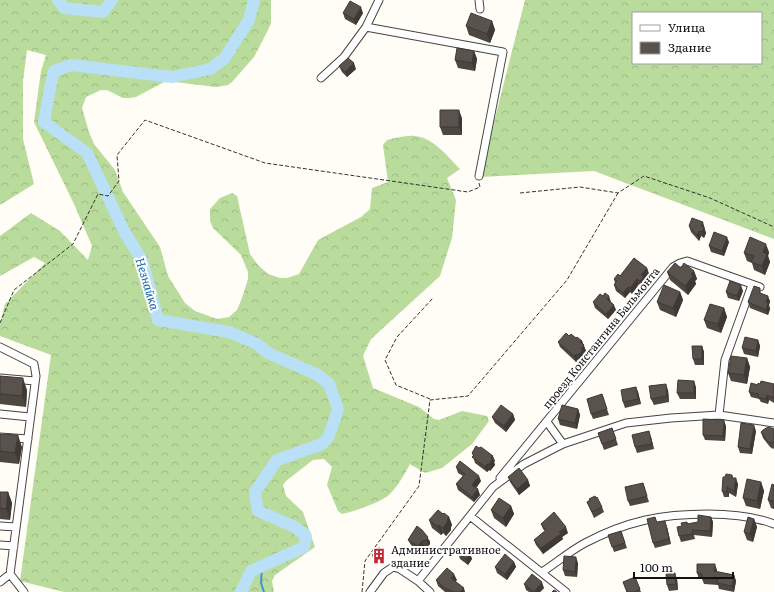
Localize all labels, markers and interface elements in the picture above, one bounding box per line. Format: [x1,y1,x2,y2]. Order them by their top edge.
legend [632,12,762,64]
text: Улица [668,18,706,36]
text: Здание [668,38,711,56]
water label: Незнайка [131,255,165,312]
street label: проезд Константина Бальмонта [538,263,663,412]
place label: Административное здание [391,541,501,570]
building icon: Административное здание [370,547,388,565]
scale bar [634,554,733,580]
text: 100 m [640,558,673,576]

